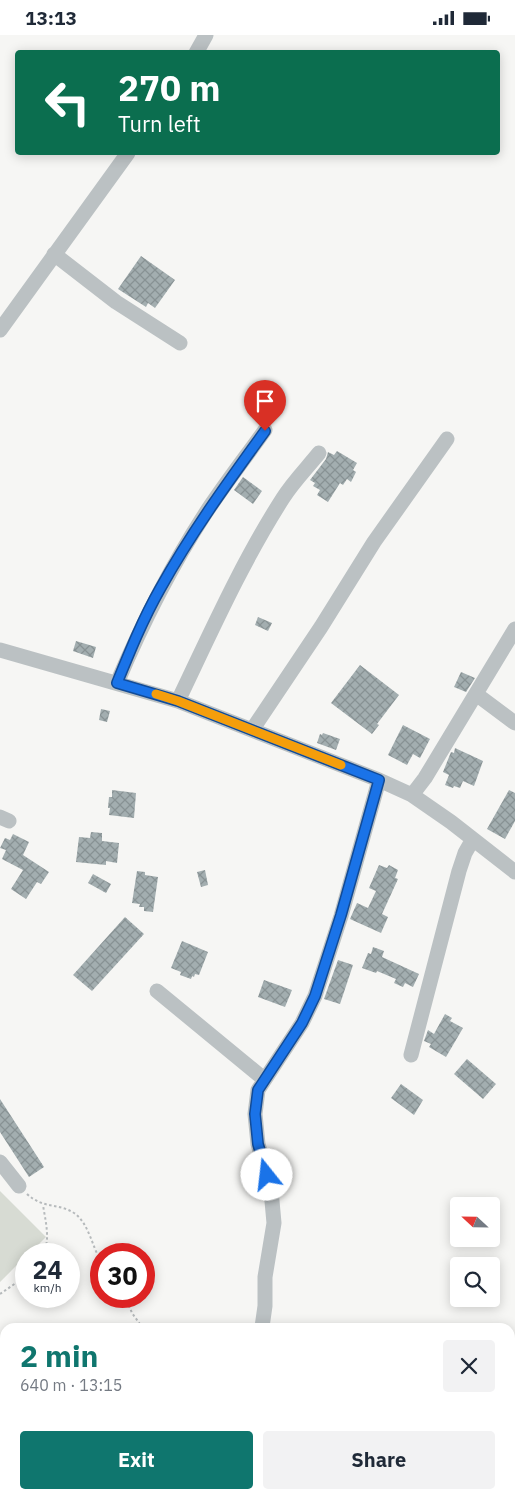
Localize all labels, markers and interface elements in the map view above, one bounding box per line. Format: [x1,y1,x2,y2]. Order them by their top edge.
text: 13:13 [25,6,77,30]
text: 270 m [118,65,221,111]
icon: left [35,70,100,135]
text: Turn left [118,109,201,138]
pin [244,380,286,431]
icon: arrive [251,387,279,415]
position arrow [240,1148,292,1200]
north arrow [450,1197,500,1247]
map controls [450,1197,500,1307]
speed limit sign: 30 [90,1243,155,1308]
text: 24 [32,1253,63,1286]
button: search [450,1257,500,1307]
text: km/h [33,1280,62,1295]
text: 2 min [20,1336,98,1375]
button: close [443,1340,495,1392]
text: 640 m · 13:15 [20,1375,122,1395]
button: Exit [20,1431,253,1489]
button: Share [263,1431,495,1489]

